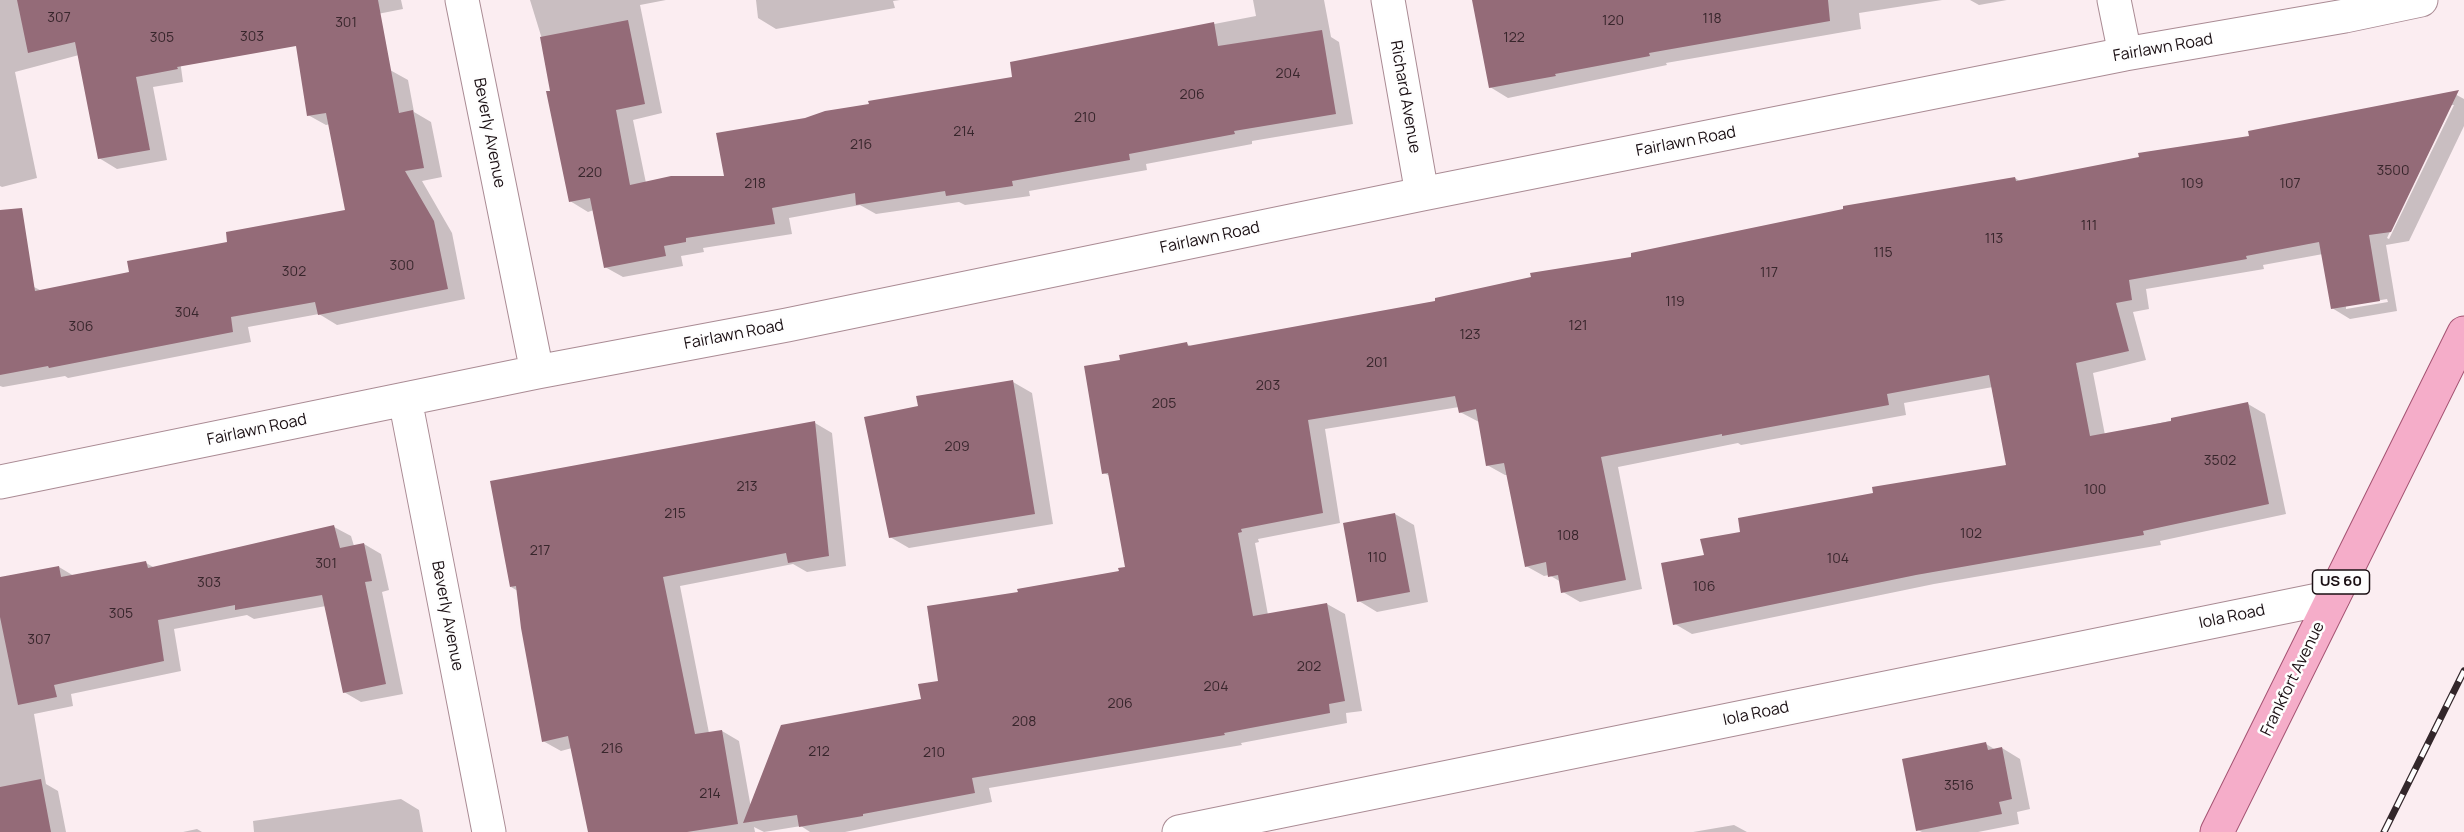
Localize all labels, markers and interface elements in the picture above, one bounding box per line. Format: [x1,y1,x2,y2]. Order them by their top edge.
house number: 307 [47,10,71,26]
house number: 118 [1702,11,1722,27]
house number: 120 [1602,13,1624,29]
house number: 301 [335,15,357,31]
house number: 303 [240,29,264,45]
house number: 305 [150,30,174,46]
house number: 122 [1503,30,1525,46]
street label: Fairlawn Road [2111,30,2215,66]
street label: Richard Avenue [1386,39,1424,155]
house number: 204 [1276,66,1300,82]
street label: Beverly Avenue [469,76,509,190]
house number: 206 [1179,87,1205,103]
house number: 210 [1074,110,1096,126]
street label: Fairlawn Road [1634,123,1738,161]
house number: 214 [953,124,975,140]
house number: 216 [850,137,872,153]
house number: 3500 [2377,163,2409,179]
house number: 220 [578,165,602,181]
house number: 218 [744,176,766,192]
house number: 109 [2181,176,2203,192]
house number: 107 [2279,176,2301,192]
street label: Fairlawn Road [1158,218,1262,258]
house number: 111 [2081,218,2097,234]
house number: 113 [1985,231,2003,247]
house number: 115 [1873,245,1893,261]
house number: 300 [390,258,414,274]
house number: 302 [282,264,306,280]
house number: 117 [1760,265,1778,281]
house number: 119 [1665,294,1685,310]
house number: 304 [175,305,199,321]
street label: Fairlawn Road [682,316,786,354]
house number: 121 [1569,318,1587,334]
house number: 306 [69,319,93,335]
house number: 123 [1459,327,1481,343]
house number: 201 [1366,355,1388,371]
house number: 203 [1256,378,1280,394]
house number: 205 [1152,396,1176,412]
street label: Fairlawn Road [205,410,309,450]
house number: 209 [944,439,970,455]
house number: 3502 [2204,453,2236,469]
house number: 213 [736,479,758,495]
house number: 100 [2084,482,2106,498]
house number: 215 [664,506,686,522]
house number: 102 [1960,526,1982,542]
house number: 108 [1557,528,1579,544]
house number: 217 [530,543,550,559]
house number: 110 [1367,550,1387,566]
house number: 104 [1827,551,1849,567]
house number: 301 [315,556,337,572]
street label: Beverly Avenue [427,559,467,673]
road number: US 60 [2312,570,2370,594]
house number: 303 [197,575,221,591]
house number: 106 [1693,579,1715,595]
street label: Iola Road [2197,601,2267,633]
house number: 305 [109,606,133,622]
street label: Frankfort Avenue [2257,619,2329,739]
house number: 307 [27,632,51,648]
house number: 202 [1297,659,1321,675]
house number: 204 [1204,679,1228,695]
house number: 206 [1107,696,1133,712]
street label: Iola Road [1721,698,1791,730]
house number: 208 [1012,714,1036,730]
house number: 216 [601,741,623,757]
house number: 212 [808,744,830,760]
house number: 210 [923,745,945,761]
house number: 3516 [1944,778,1974,794]
house number: 214 [699,786,721,802]

